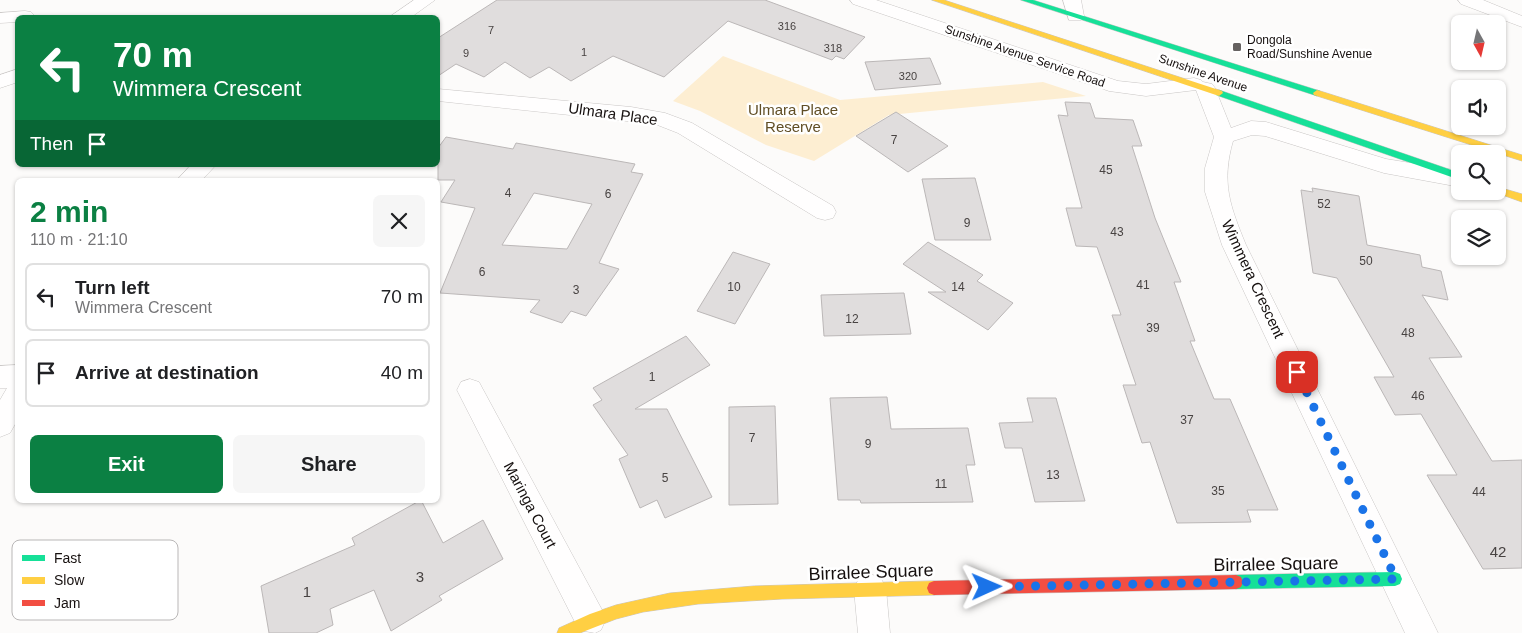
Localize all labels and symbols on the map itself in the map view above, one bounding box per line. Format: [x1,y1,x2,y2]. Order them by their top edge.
north arrow [1451,15,1506,70]
house number: 316 [778,20,796,32]
street label: Sunshine Avenue Service Road [943,22,1107,90]
house number: 7 [488,24,494,36]
place label: Dongola Road/Sunshine Avenue [1247,33,1373,61]
marker: Dongola Road/Sunshine Avenue [1231,41,1243,53]
house number: 318 [824,42,842,54]
house number: 1 [581,46,587,58]
house number: 9 [463,47,469,59]
street label: Sunshine Avenue [1157,51,1250,95]
house number: 320 [899,70,917,82]
street label: Ulmara Place [567,99,659,128]
park label: Ulmara Place Reserve [748,101,838,135]
house number: 7 [891,133,898,147]
house number: 45 [1099,163,1113,177]
house number: 4 [505,186,512,200]
house number: 6 [605,187,612,201]
house number: 52 [1317,197,1331,211]
house number: 9 [964,216,971,230]
street label: Wimmera Crescent [1219,217,1289,341]
house number: 43 [1110,225,1124,239]
house number: 50 [1359,254,1373,268]
house number: 6 [479,265,486,279]
house number: 41 [1136,278,1150,292]
house number: 10 [727,280,741,294]
house number: 14 [951,280,965,294]
house number: 3 [573,283,580,297]
house number: 12 [845,312,859,326]
house number: 39 [1146,321,1160,335]
house number: 48 [1401,326,1415,340]
pin [1276,351,1318,393]
house number: 1 [649,370,656,384]
house number: 46 [1411,389,1425,403]
house number: 37 [1180,413,1194,427]
house number: 7 [749,431,756,445]
house number: 9 [865,437,872,451]
street label: Maringa Court [501,459,561,551]
house number: 13 [1046,468,1060,482]
house number: 5 [662,471,669,485]
house number: 11 [935,477,948,491]
house number: 35 [1211,484,1225,498]
house number: 44 [1472,485,1486,499]
legend [12,540,178,620]
house number: 42 [1490,543,1506,560]
text: Fast [54,550,81,566]
street label: Birralee Square [1213,553,1339,575]
street label: Birralee Square [808,560,934,584]
position arrow [960,560,1012,612]
house number: 3 [416,568,424,585]
text: Slow [54,572,85,588]
house number: 1 [303,583,311,600]
text: Jam [54,595,80,611]

